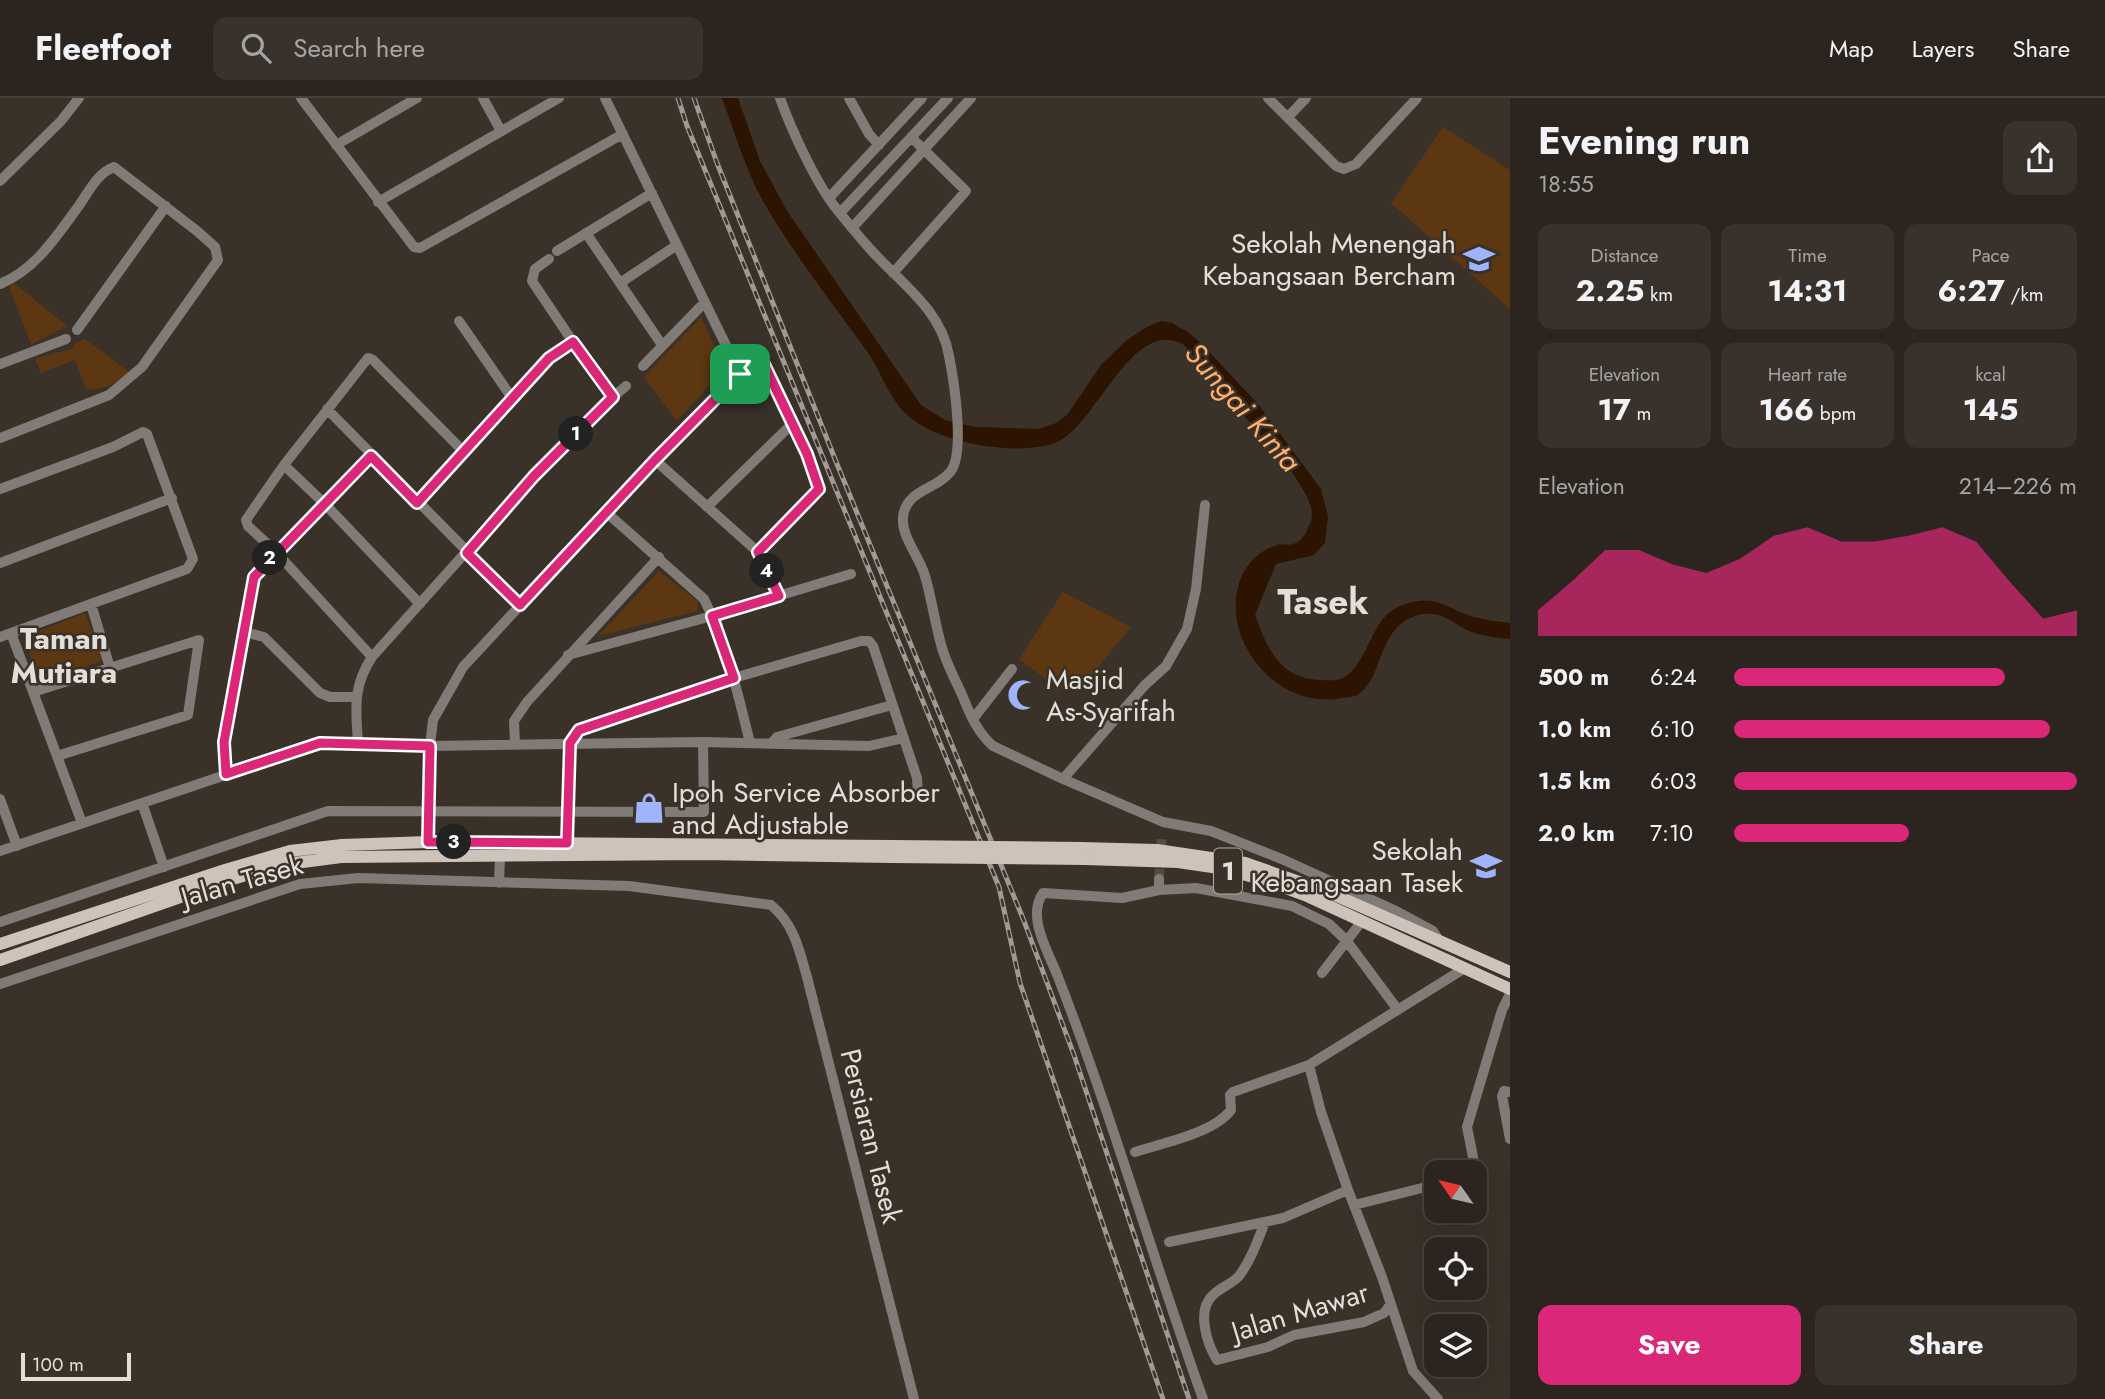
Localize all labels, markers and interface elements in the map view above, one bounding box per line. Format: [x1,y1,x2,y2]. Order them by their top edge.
search box [213,17,703,80]
text: Fleetfoot [35,25,171,72]
icon: search [237,29,275,67]
text: Search here [293,29,425,67]
text: Map [1829,31,1874,66]
text: Layers [1912,31,1974,66]
text: Share [2012,31,2070,66]
text: Evening run [1538,113,1750,168]
button: share [2003,121,2077,195]
text: 18:55 [1538,167,1594,201]
place label: Sekolah Menengah Kebangsaan Bercham [1203,223,1456,296]
school or university icon: Sekolah Menengah Kebangsaan Bercham [1462,242,1496,276]
text: Distance [1590,242,1659,269]
text: Time [1788,242,1827,269]
text: Pace [1972,242,2009,269]
text: 2.25 [1576,269,1644,312]
text: 14:31 [1768,269,1847,312]
text: 6:27 [1937,269,2005,312]
text: km [1644,281,1673,308]
text: /km [2005,281,2044,308]
water label: Sungai Kinta [1175,333,1312,481]
pin [710,344,770,404]
icon: arrive [721,355,759,393]
text: Elevation [1589,361,1660,388]
text: Heart rate [1768,361,1847,388]
text: kcal [1975,361,2006,388]
text: 17 [1598,388,1631,431]
text: 166 [1759,388,1814,431]
text: 145 [1963,388,2018,431]
text: m [1631,400,1651,427]
text: bpm [1814,400,1856,427]
pin: 1 [558,416,594,452]
text: 1 [571,420,580,447]
text: Elevation [1538,469,1625,503]
text: 214–226 m [1959,469,2077,503]
pin: 2 [252,540,288,575]
text: 2 [263,544,276,571]
pin: 4 [750,554,784,588]
text: 4 [760,557,773,584]
district label: Tasek [1277,577,1369,627]
district label: Taman Mutiara [11,617,117,694]
place label: Masjid As-Syarifah [1046,659,1176,732]
text: 500 m [1538,660,1609,694]
text: 6:24 [1650,660,1697,694]
mosque icon: Masjid As-Syarifah [1006,678,1040,712]
text: 1.0 km [1538,712,1611,746]
text: 6:10 [1650,712,1694,746]
text: 1.5 km [1538,764,1611,798]
text: 6:03 [1650,764,1697,798]
place label: Ipoh Service Absorber and Adjustable [672,772,940,845]
shop icon: Ipoh Service Absorber and Adjustable [632,791,666,825]
text: 2.0 km [1538,816,1615,850]
text: 7:10 [1650,816,1693,850]
pin: 3 [436,824,472,860]
text: 3 [448,828,459,855]
place label: Sekolah Kebangsaan Tasek [1250,830,1464,903]
street label: Jalan Tasek [172,844,308,919]
road number: 1 [1214,848,1242,894]
school or university icon: Sekolah Kebangsaan Tasek [1469,849,1503,883]
street label: Persiaran Tasek [830,1044,913,1228]
north arrow [1424,1160,1488,1223]
map controls [1424,1160,1487,1377]
button: locate [1424,1237,1487,1300]
street label: Jalan Mawar [1223,1272,1374,1353]
button: Save [1538,1305,1801,1385]
button: Share [1815,1305,2077,1385]
button: layers [1424,1314,1487,1377]
scale bar [21,1350,131,1382]
text: 100 m [32,1351,84,1378]

